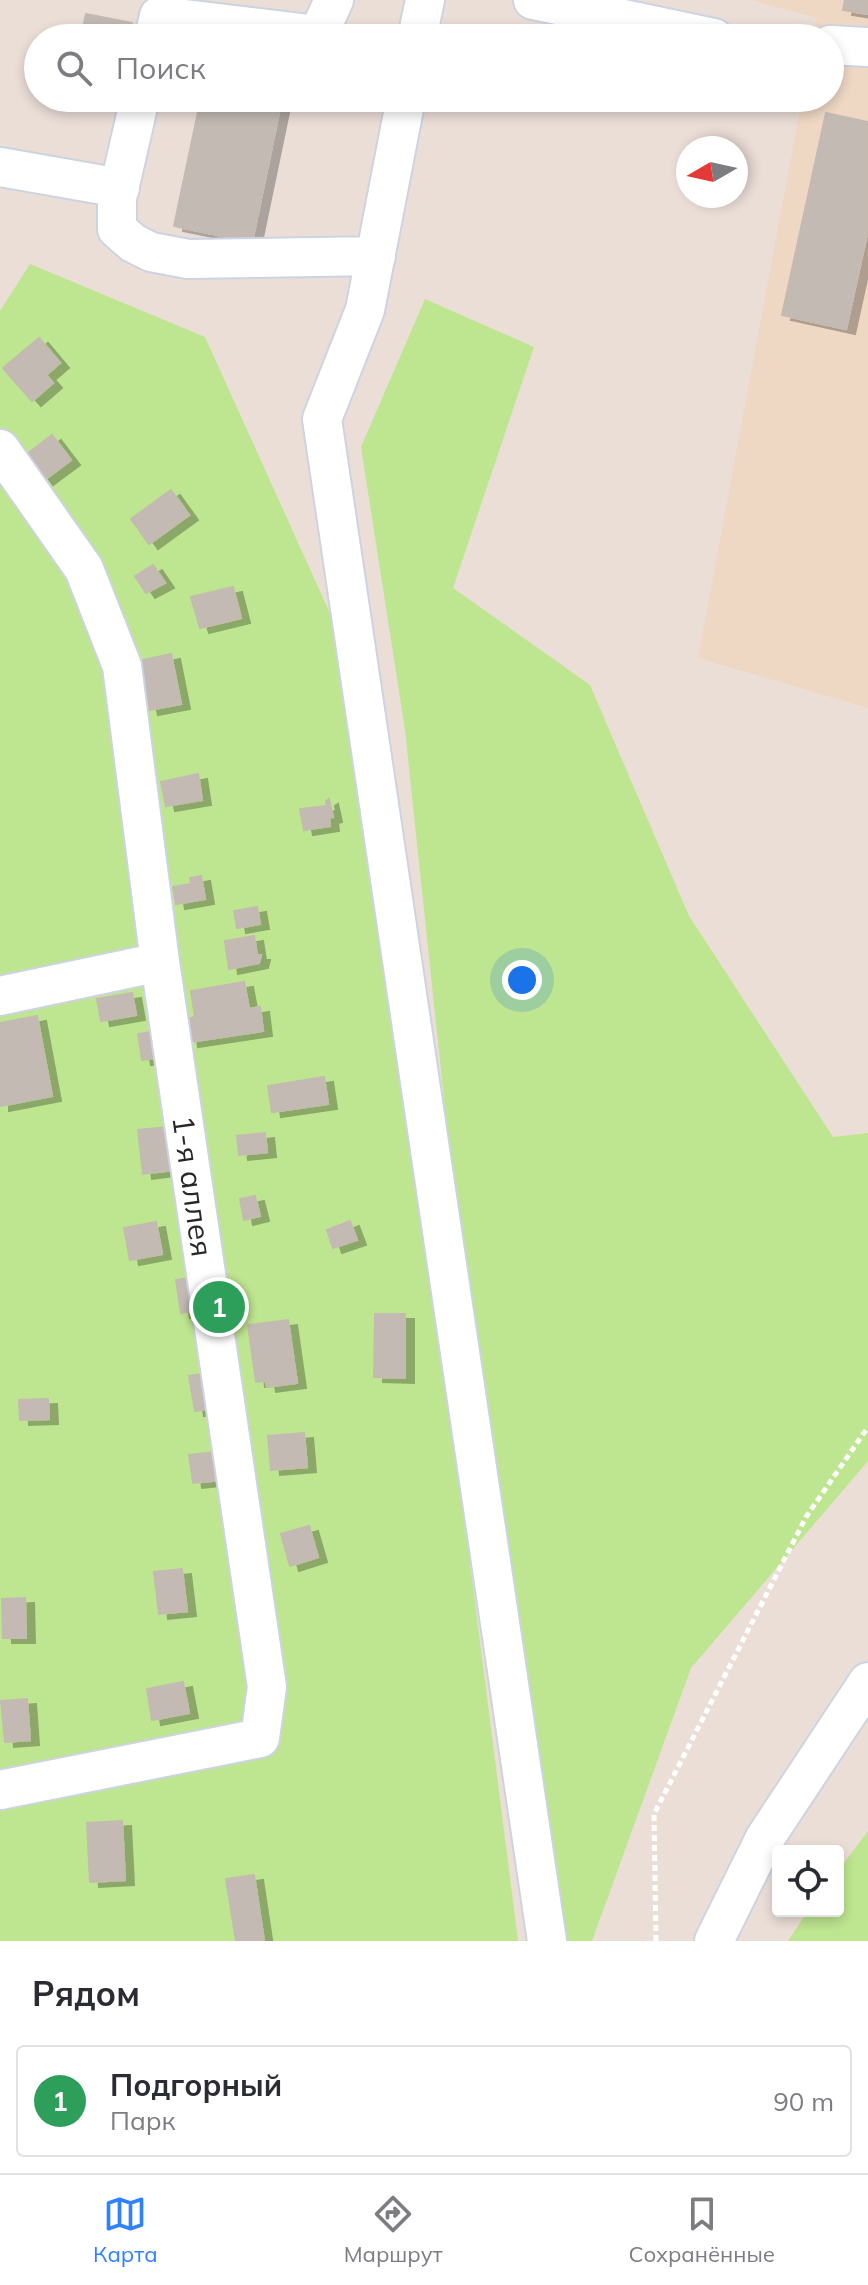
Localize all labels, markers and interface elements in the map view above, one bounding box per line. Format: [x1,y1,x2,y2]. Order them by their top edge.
search box [24,24,844,112]
icon: search [52,46,96,90]
text: Поиск [116,49,206,87]
north arrow [676,136,748,208]
your location [502,960,542,1000]
street label: 1-я аллея [164,1113,222,1259]
pin: 1 [193,1277,245,1337]
map controls [772,1845,844,1917]
button: locate [772,1845,844,1917]
text: Рядом [32,1972,140,2015]
text: Подгорный [110,2066,282,2104]
text: 1 [52,2085,68,2118]
text: 90 m [773,2085,834,2118]
text: Парк [110,2104,176,2137]
tab: Карта [93,2192,158,2268]
tab: Маршрут [344,2192,443,2268]
tab: Сохранённые [629,2192,775,2268]

